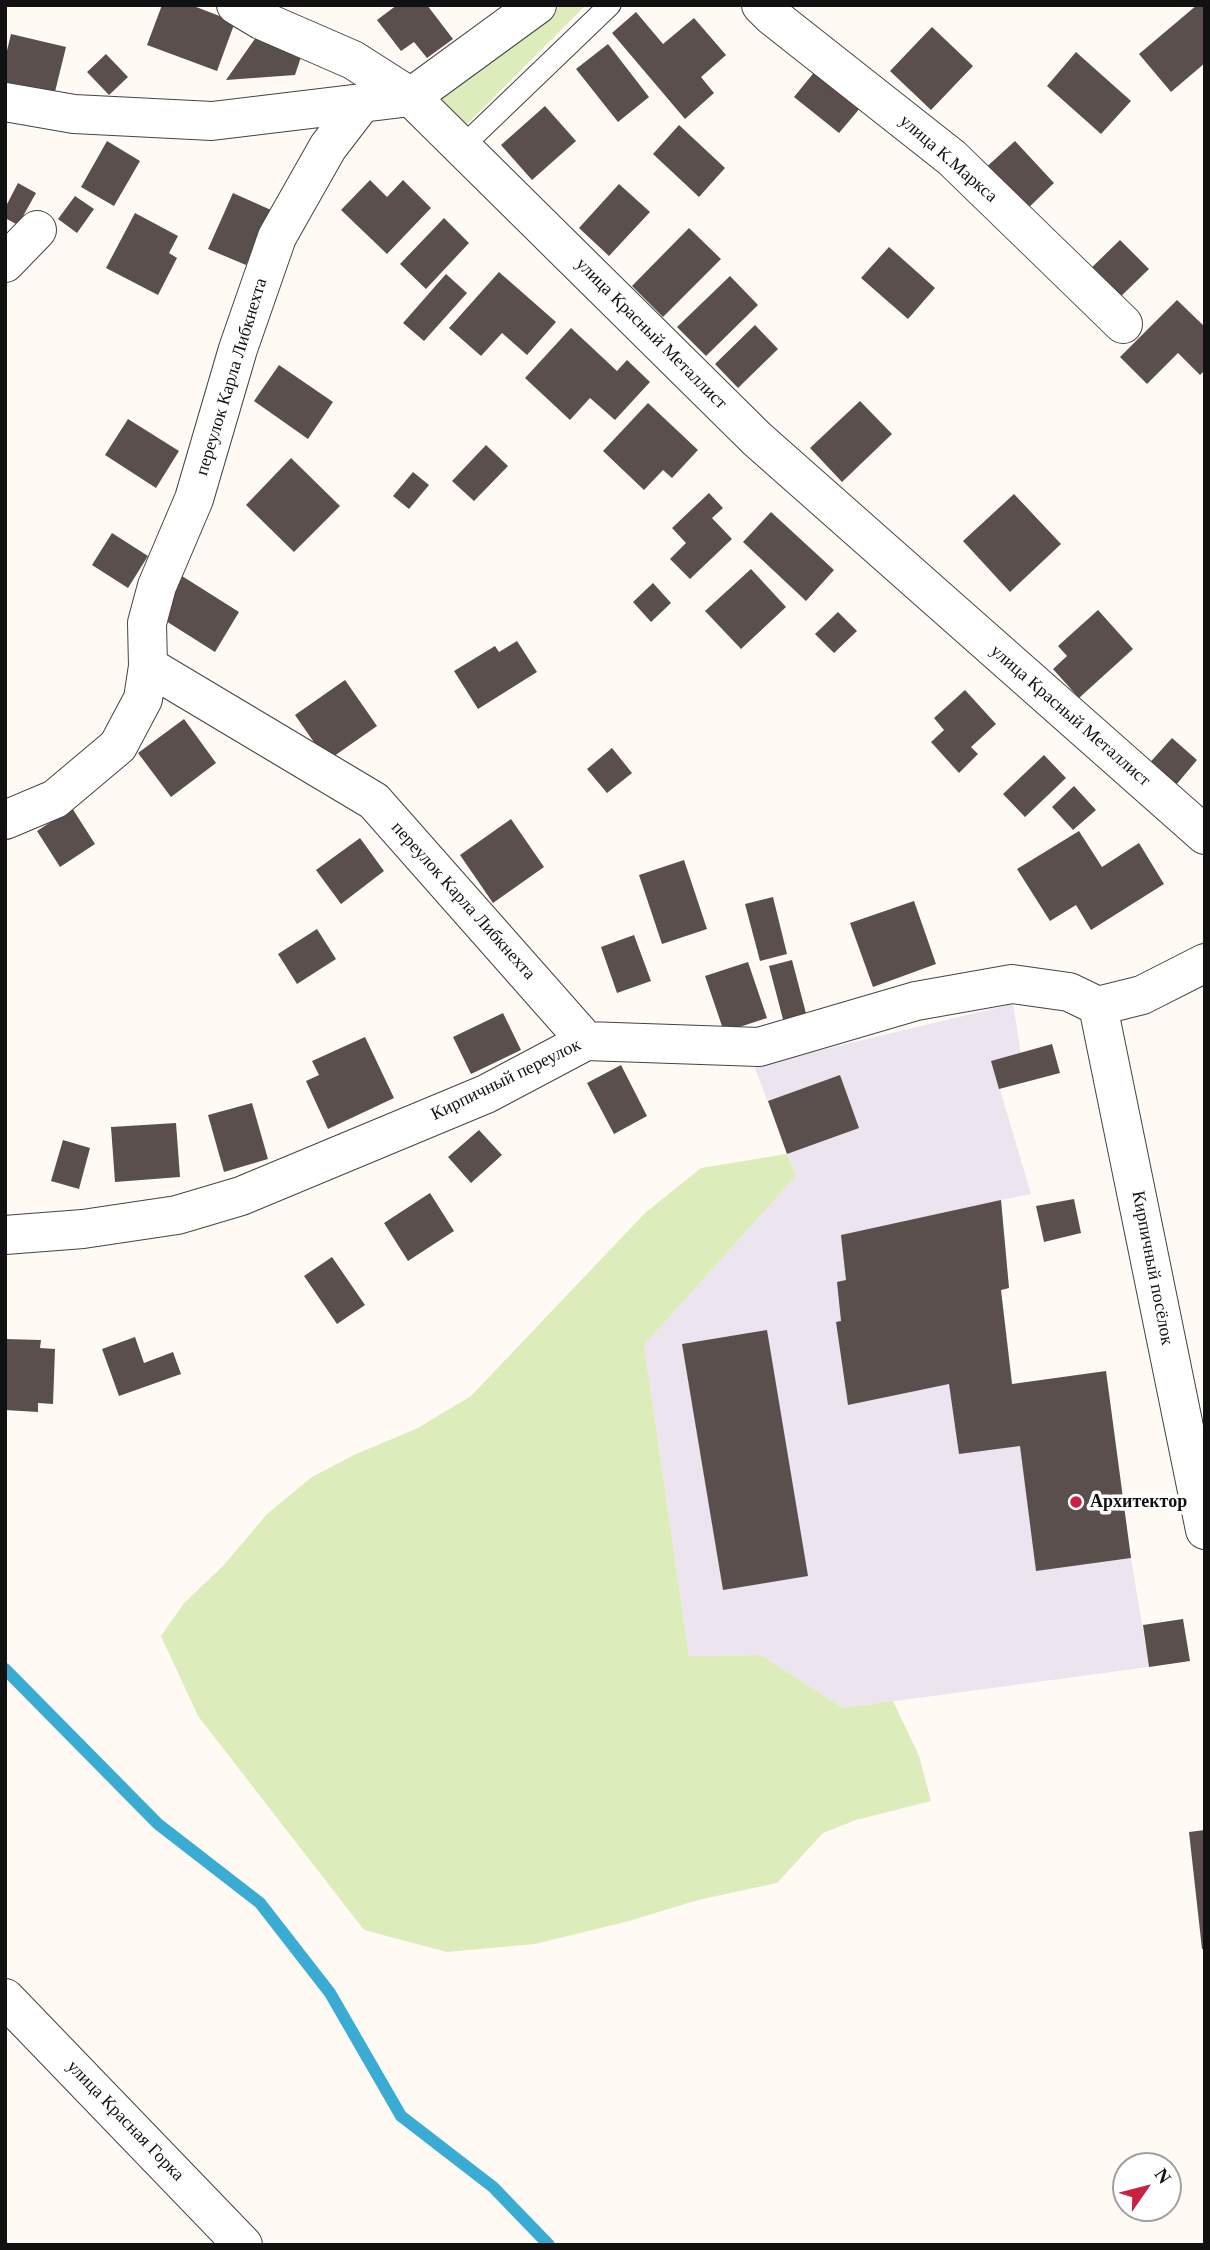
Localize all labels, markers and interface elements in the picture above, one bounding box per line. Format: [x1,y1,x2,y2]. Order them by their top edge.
street label: улица К.Маркса [895,111,1001,207]
street label: улица Красный Металлист [571,254,731,414]
street label: переулок Карла Либкнехта [192,276,272,478]
street label: улица Красный Металлист [985,641,1155,791]
street label: переулок Карла Либкнехта [386,817,540,985]
street label: Кирпичный переулок [428,1034,584,1126]
street label: Кирпичный посёлок [1126,1189,1178,1347]
place label: Архитектор [1090,1491,1187,1513]
marker: Архитектор [1068,1494,1084,1510]
street label: улица Красная Горка [62,2056,188,2186]
north arrow [1112,2152,1182,2222]
text: N [1150,2164,1176,2187]

